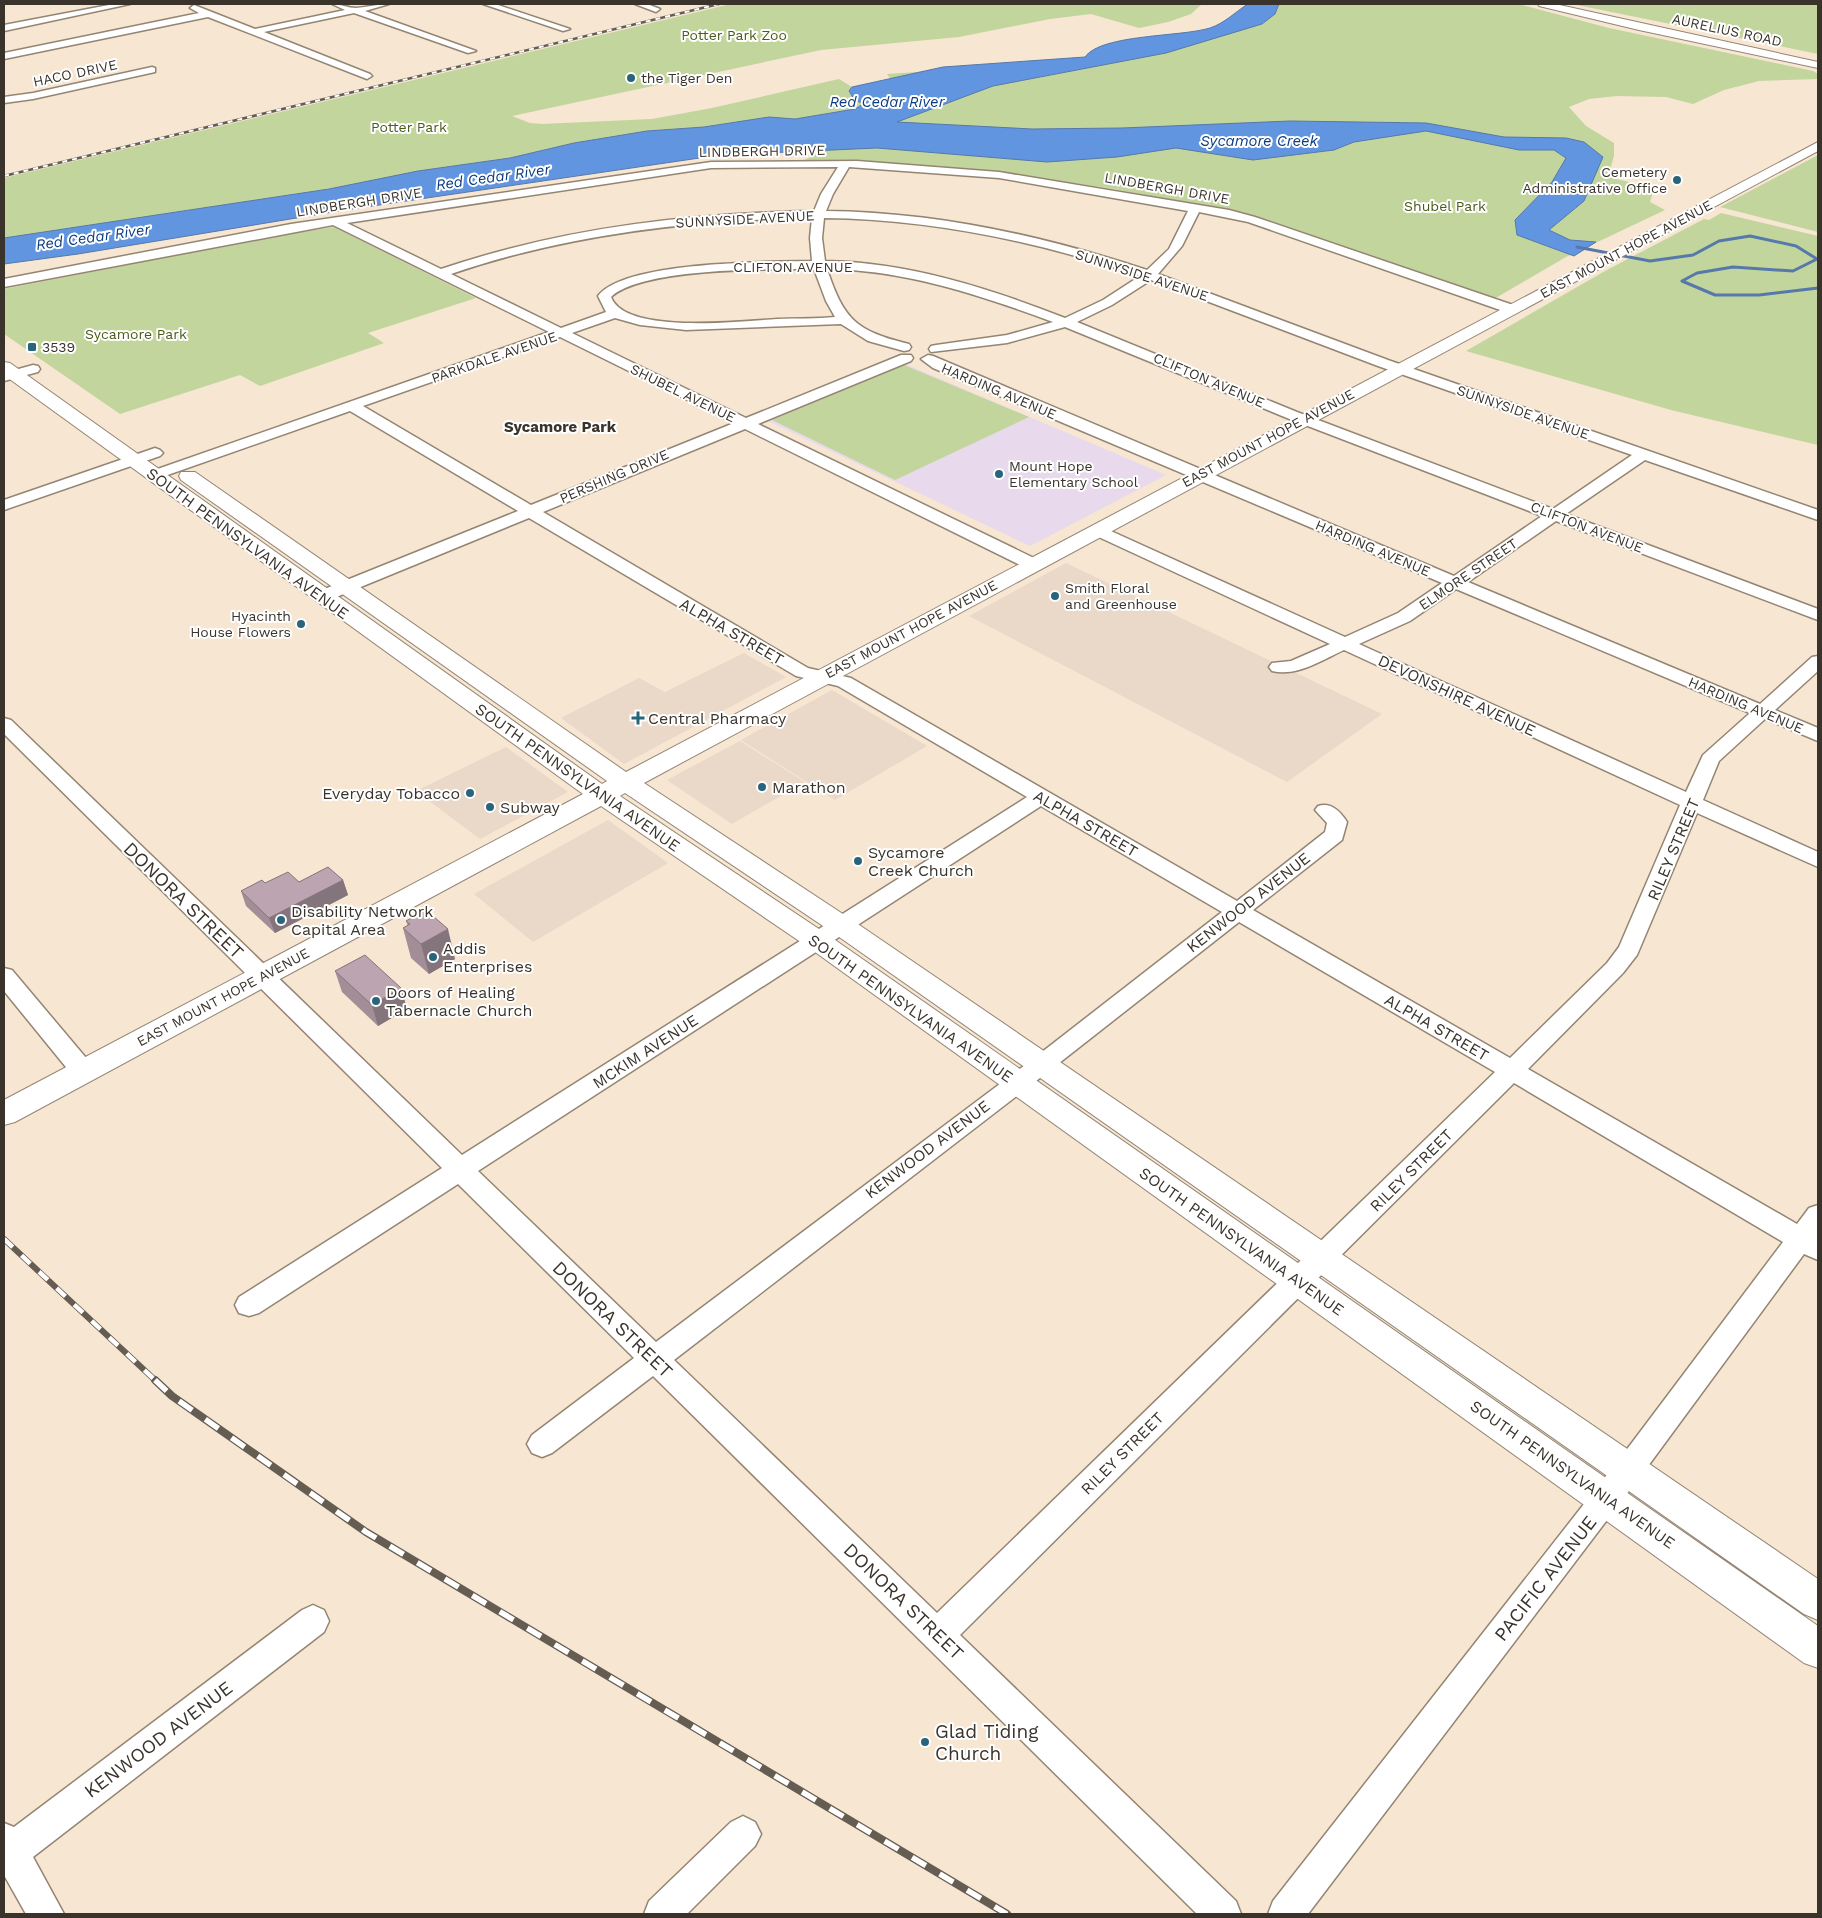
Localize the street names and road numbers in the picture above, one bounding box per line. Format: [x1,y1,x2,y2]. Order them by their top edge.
street label: AURELIUS ROAD [1671,11,1783,49]
street label: HACO DRIVE [31,56,119,90]
street label: LINDBERGH DRIVE [698,142,826,160]
street label: LINDBERGH DRIVE [1103,169,1231,207]
street label: LINDBERGH DRIVE [295,184,423,220]
street label: EAST MOUNT HOPE AVENUE [1537,197,1715,301]
street label: SUNNYSIDE AVENUE [675,207,815,231]
street label: SUNNYSIDE AVENUE [1073,246,1211,304]
street label: CLIFTON AVENUE [733,259,853,275]
street label: PARKDALE AVENUE [429,328,559,386]
street label: CLIFTON AVENUE [1151,349,1267,411]
street label: HARDING AVENUE [939,360,1059,422]
street label: SHUBEL AVENUE [628,361,738,425]
street label: SUNNYSIDE AVENUE [1455,382,1591,442]
street label: EAST MOUNT HOPE AVENUE [1179,386,1357,490]
street label: PERSHING DRIVE [557,446,671,506]
street label: SOUTH PENNSYLVANIA AVENUE [143,464,352,623]
street label: CLIFTON AVENUE [1528,498,1646,556]
street label: HARDING AVENUE [1313,517,1433,579]
street label: ELMORE STREET [1416,535,1521,613]
street label: EAST MOUNT HOPE AVENUE [822,577,1000,681]
street label: ALPHA STREET [676,594,788,669]
street label: DEVONSHIRE AVENUE [1375,651,1538,740]
street label: HARDING AVENUE [1686,674,1806,736]
street label: SOUTH PENNSYLVANIA AVENUE [472,699,684,856]
street label: ALPHA STREET [1030,786,1142,861]
street label: RILEY STREET [1643,795,1704,903]
street label: DONORA STREET [119,837,249,964]
street label: KENWOOD AVENUE [1183,848,1314,957]
street label: SOUTH PENNSYLVANIA AVENUE [805,930,1017,1087]
street label: EAST MOUNT HOPE AVENUE [134,945,312,1049]
street label: ALPHA STREET [1381,990,1493,1065]
street label: MCKIM AVENUE [589,1010,702,1093]
street label: KENWOOD AVENUE [861,1096,993,1203]
street label: RILEY STREET [1366,1125,1457,1216]
street label: SOUTH PENNSYLVANIA AVENUE [1136,1163,1348,1320]
street label: DONORA STREET [548,1256,678,1383]
street label: SOUTH PENNSYLVANIA AVENUE [1467,1396,1679,1553]
street label: RILEY STREET [1077,1408,1168,1499]
street label: PACIFIC AVENUE [1489,1511,1601,1646]
street label: DONORA STREET [839,1538,969,1665]
street label: KENWOOD AVENUE [80,1676,237,1803]

